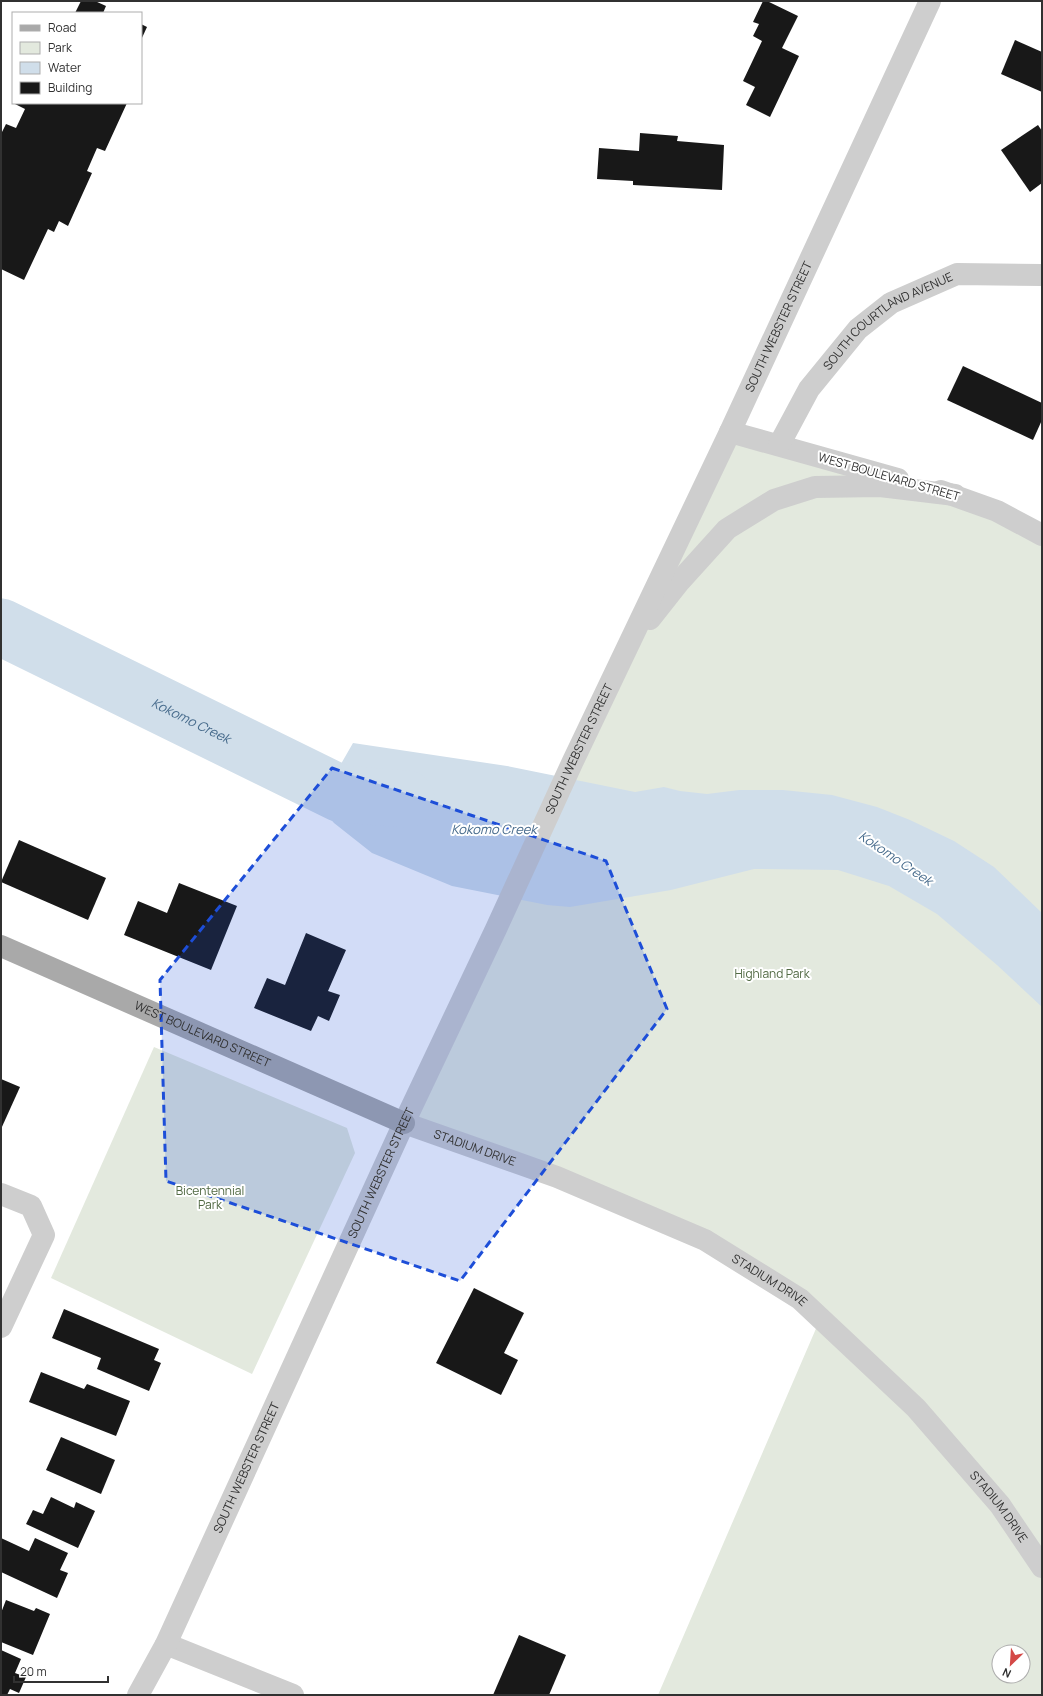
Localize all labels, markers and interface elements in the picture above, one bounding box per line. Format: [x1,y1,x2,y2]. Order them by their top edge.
legend [12,12,142,104]
text: Road [48,19,76,36]
text: Park [48,39,73,56]
text: Water [48,59,82,76]
text: Building [48,79,92,96]
street label: SOUTH WEBSTER STREET [741,258,816,395]
street label: SOUTH COURTLAND AVENUE [819,268,956,373]
street label: WEST BOULEVARD STREET [816,448,963,505]
street label: SOUTH WEBSTER STREET [541,680,617,817]
water label: Kokomo Creek [149,693,236,749]
water label: Kokomo Creek [451,820,539,838]
water label: Kokomo Creek [855,827,939,891]
park label: Highland Park [734,965,811,982]
street label: WEST BOULEVARD STREET [132,997,274,1072]
street label: SOUTH WEBSTER STREET [343,1104,418,1241]
street label: STADIUM DRIVE [431,1125,519,1170]
park label: Bicentennial Park [176,1182,244,1213]
street label: STADIUM DRIVE [729,1250,812,1310]
street label: SOUTH WEBSTER STREET [209,1399,284,1536]
street label: STADIUM DRIVE [966,1467,1032,1546]
north arrow [991,1644,1031,1684]
scale bar [14,1658,108,1684]
text: 20 m [20,1663,47,1680]
text: N [1000,1665,1013,1682]

